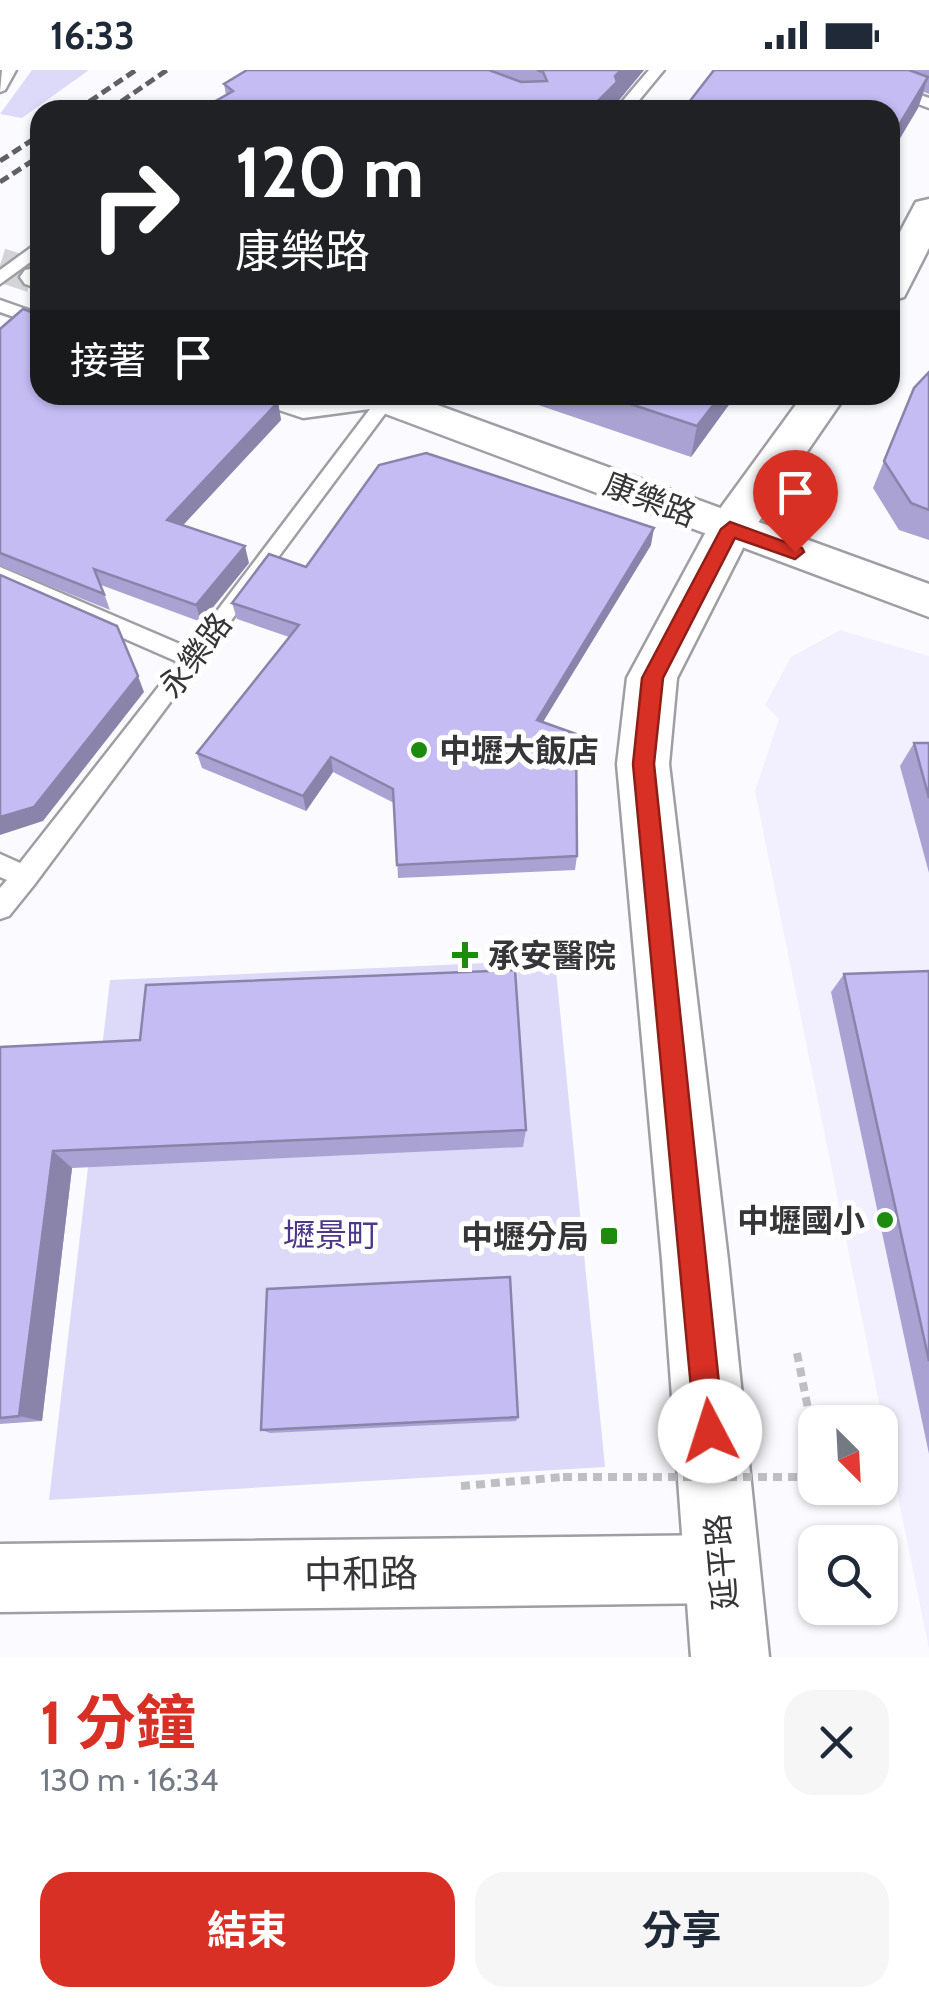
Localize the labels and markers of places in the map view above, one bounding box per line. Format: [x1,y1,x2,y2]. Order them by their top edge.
pin [753,450,838,553]
place label: 中壢大飯店 [439,731,599,770]
marker: 中壢大飯店 [408,739,430,761]
place label: 承安醫院 [488,936,616,975]
marker: 承安醫院 [452,942,478,968]
place label: 中壢國小 [737,1201,865,1240]
marker: 中壢國小 [874,1209,896,1231]
place label: 中壢分局 [461,1217,589,1256]
marker: 中壢分局 [598,1225,620,1247]

